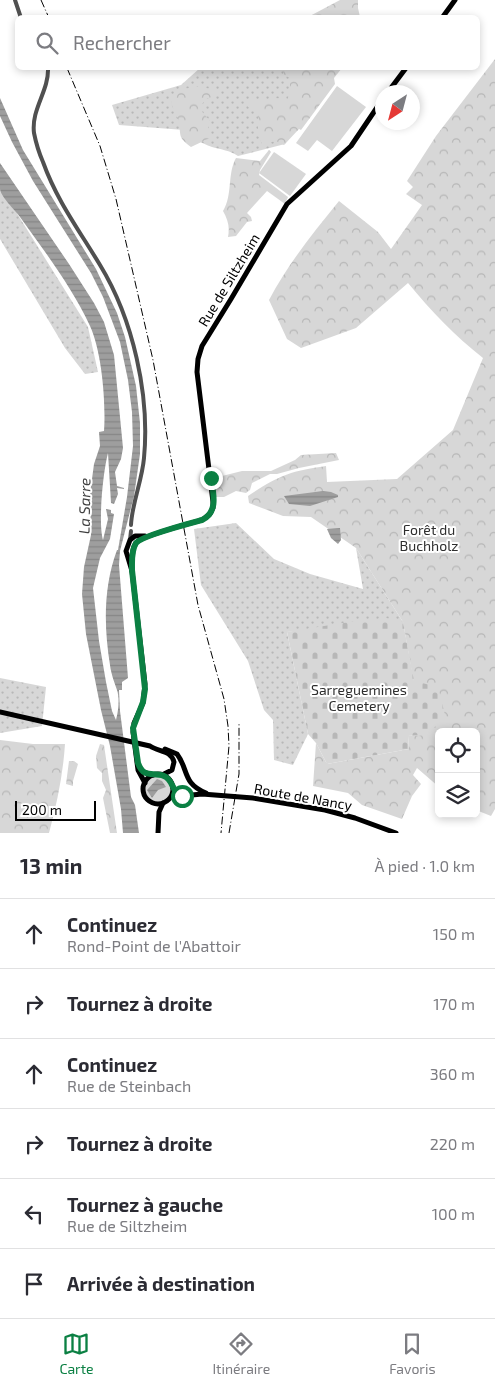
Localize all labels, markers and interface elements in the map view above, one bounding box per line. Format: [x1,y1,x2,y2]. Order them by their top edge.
search box [15,15,480,70]
icon: search [33,29,61,57]
text: Rechercher [73,31,171,54]
north arrow [375,85,420,130]
street label: Rue de Siltzheim [194,230,263,329]
route end [200,467,223,490]
water label: La Sarre [75,478,93,534]
park label: Forêt du Buchholz [399,521,459,554]
park label: Sarreguemines Cemetery [311,681,407,714]
map controls [435,728,480,818]
button: locate [435,728,480,773]
button: layers [435,773,480,818]
street label: Route de Nancy [253,780,354,814]
route start [171,785,194,808]
scale bar [15,798,96,821]
text: 200 m [22,801,62,818]
text: 13 min [20,853,82,878]
text: À pied · 1.0 km [375,856,475,875]
text: Continuez [67,913,157,936]
icon: ahead [20,920,48,948]
text: 150 m [433,924,475,943]
text: Rond-Point de l'Abattoir [67,936,241,955]
icon: right [20,990,48,1018]
text: Tournez à droite [67,992,213,1015]
text: 170 m [433,994,475,1013]
text: Continuez [67,1053,157,1076]
icon: ahead [20,1060,48,1088]
text: 360 m [430,1064,475,1083]
text: Rue de Steinbach [67,1076,191,1095]
icon: right [20,1130,48,1158]
text: Tournez à droite [67,1132,213,1155]
text: 220 m [430,1134,475,1153]
text: Tournez à gauche [67,1193,223,1216]
icon: left [20,1200,48,1228]
text: 100 m [432,1204,475,1223]
text: Rue de Siltzheim [67,1216,187,1235]
icon: arrive [20,1270,48,1298]
text: Arrivée à destination [67,1272,255,1295]
tab: Carte [59,1330,94,1377]
tab: Itinéraire [212,1330,270,1377]
tab: Favoris [389,1330,436,1377]

